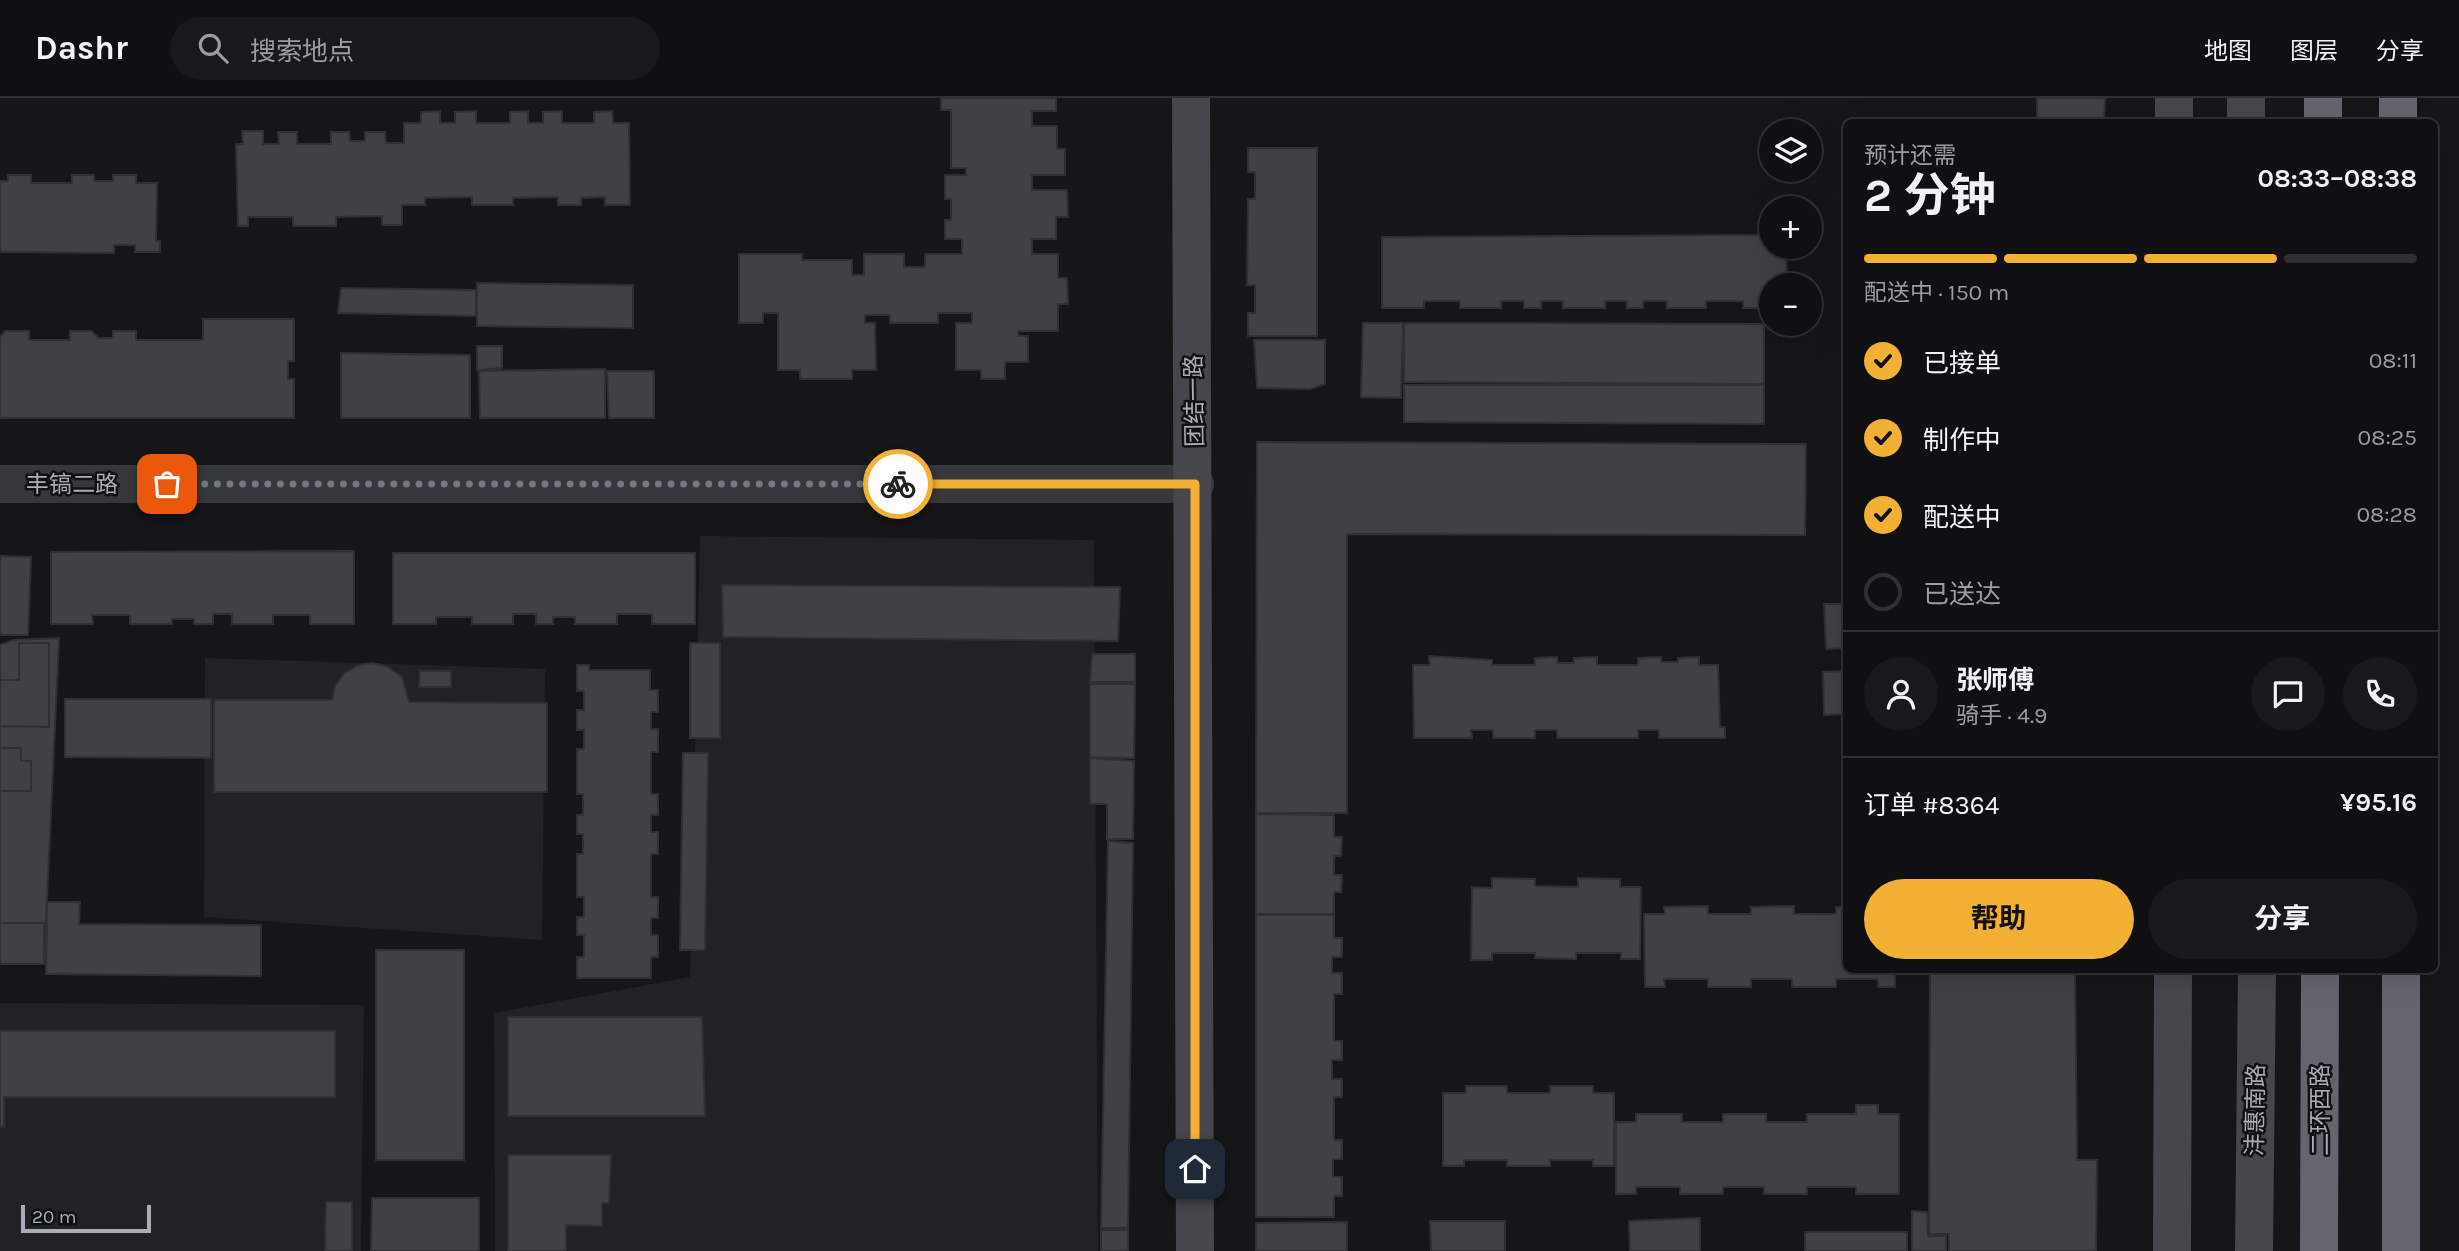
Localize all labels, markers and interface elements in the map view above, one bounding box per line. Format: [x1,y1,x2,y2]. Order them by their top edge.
search box [170,17,660,80]
text: Dashr [35,29,128,67]
icon: search [194,29,232,67]
text: 搜索地点 [250,36,354,67]
text: 地图 [2204,37,2252,65]
text: 图层 [2290,37,2338,65]
text: 分享 [2376,37,2424,65]
map controls [1759,119,1822,336]
button: layers [1759,119,1822,182]
text: 预计还需 [1864,142,1956,169]
text: 08:33–08:38 [2258,163,2417,194]
text: 2 分钟 [1864,169,1995,223]
button: + [1759,196,1822,259]
button: − [1759,273,1822,336]
text: 配送中 · 150 m [1864,279,2009,306]
icon: check [1864,342,1902,380]
text: 08:11 [2369,347,2417,374]
text: 已接单 [1923,348,2001,379]
street label: 团结一路 [1180,355,1209,447]
icon: check [1864,419,1902,457]
text: 08:25 [2358,424,2417,451]
text: 制作中 [1923,425,2001,456]
courier [863,449,933,519]
pin [137,454,197,514]
icon: bag [148,465,186,503]
icon: bike [879,465,917,503]
street label: 丰镐二路 [26,471,118,498]
icon: check [1864,496,1902,534]
text: 08:28 [2356,501,2417,528]
text: 配送中 [1923,502,2001,533]
text: 已送达 [1923,579,2001,610]
button: person [1864,657,1938,731]
button: chat [2251,657,2325,731]
button: phone [2343,657,2417,731]
text: 张师傅 [1956,665,2034,696]
text: 骑手 · 4.9 [1956,702,2047,729]
text: ¥95.16 [2340,787,2417,818]
text: 订单 #8364 [1864,790,1999,821]
button: 帮助 [1864,879,2134,959]
button: 分享 [2148,879,2417,959]
street label: 沣惠南路 [2241,1064,2270,1156]
street label: 二环西路 [2307,1064,2334,1156]
pin [1165,1139,1225,1199]
icon: home [1176,1150,1214,1188]
scale bar [21,1202,150,1234]
text: 20 m [32,1206,77,1228]

